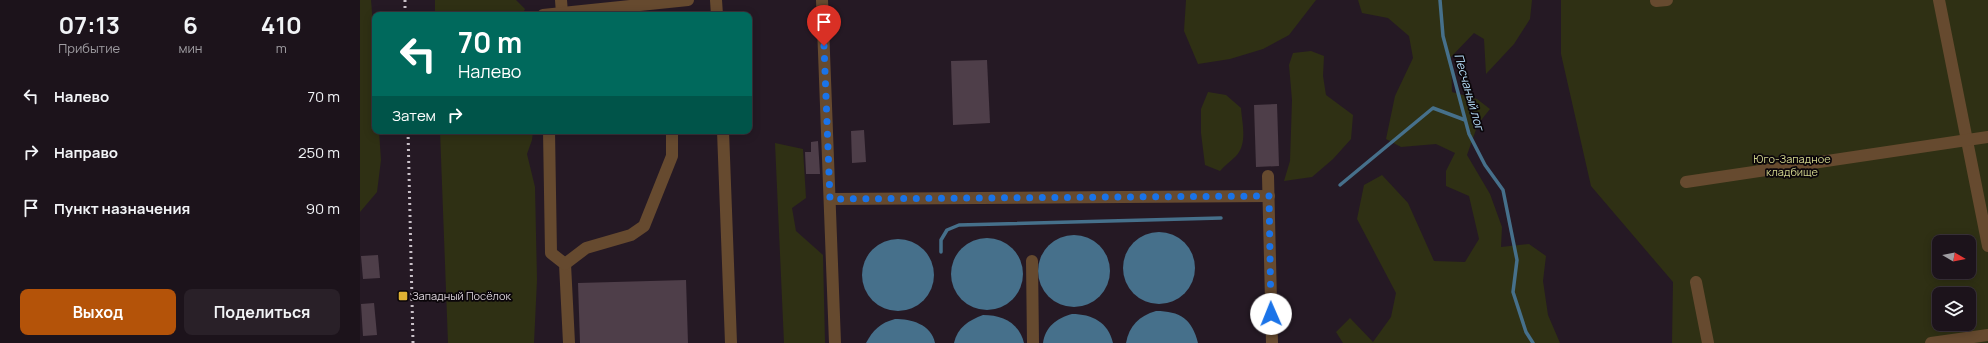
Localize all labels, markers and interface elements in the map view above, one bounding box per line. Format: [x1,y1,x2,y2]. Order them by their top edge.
pin [807,5,841,46]
text: 07:13 [59,8,120,41]
text: 6 [183,8,198,41]
text: 410 [261,8,302,41]
icon: arrive [813,11,835,33]
text: 70 m [458,23,522,61]
icon: left [392,28,444,80]
text: Прибытие [58,39,120,57]
text: мин [178,39,203,57]
text: m [276,39,287,57]
water label: Песчаный лог [1450,52,1489,134]
text: Налево [458,59,522,83]
icon: left [20,85,42,107]
text: Налево [54,86,109,107]
text: 70 m [308,86,340,107]
icon: right [444,104,466,126]
text: Затем [392,105,436,126]
icon: right [20,141,42,163]
text: Направо [54,142,118,163]
text: 250 m [298,142,340,163]
park label: Юго-Западное кладбище [1753,151,1831,179]
icon: arrive [20,197,42,219]
text: Пункт назначения [54,198,190,219]
text: 90 m [306,198,340,219]
north arrow [1932,235,1976,279]
map controls [1932,235,1976,331]
button: layers [1932,287,1976,331]
place label: Западный Посёлок [412,288,511,303]
button: Выход [20,289,176,335]
button: Поделиться [184,289,340,335]
marker: Западный Посёлок [397,290,409,302]
position arrow [1250,293,1292,335]

